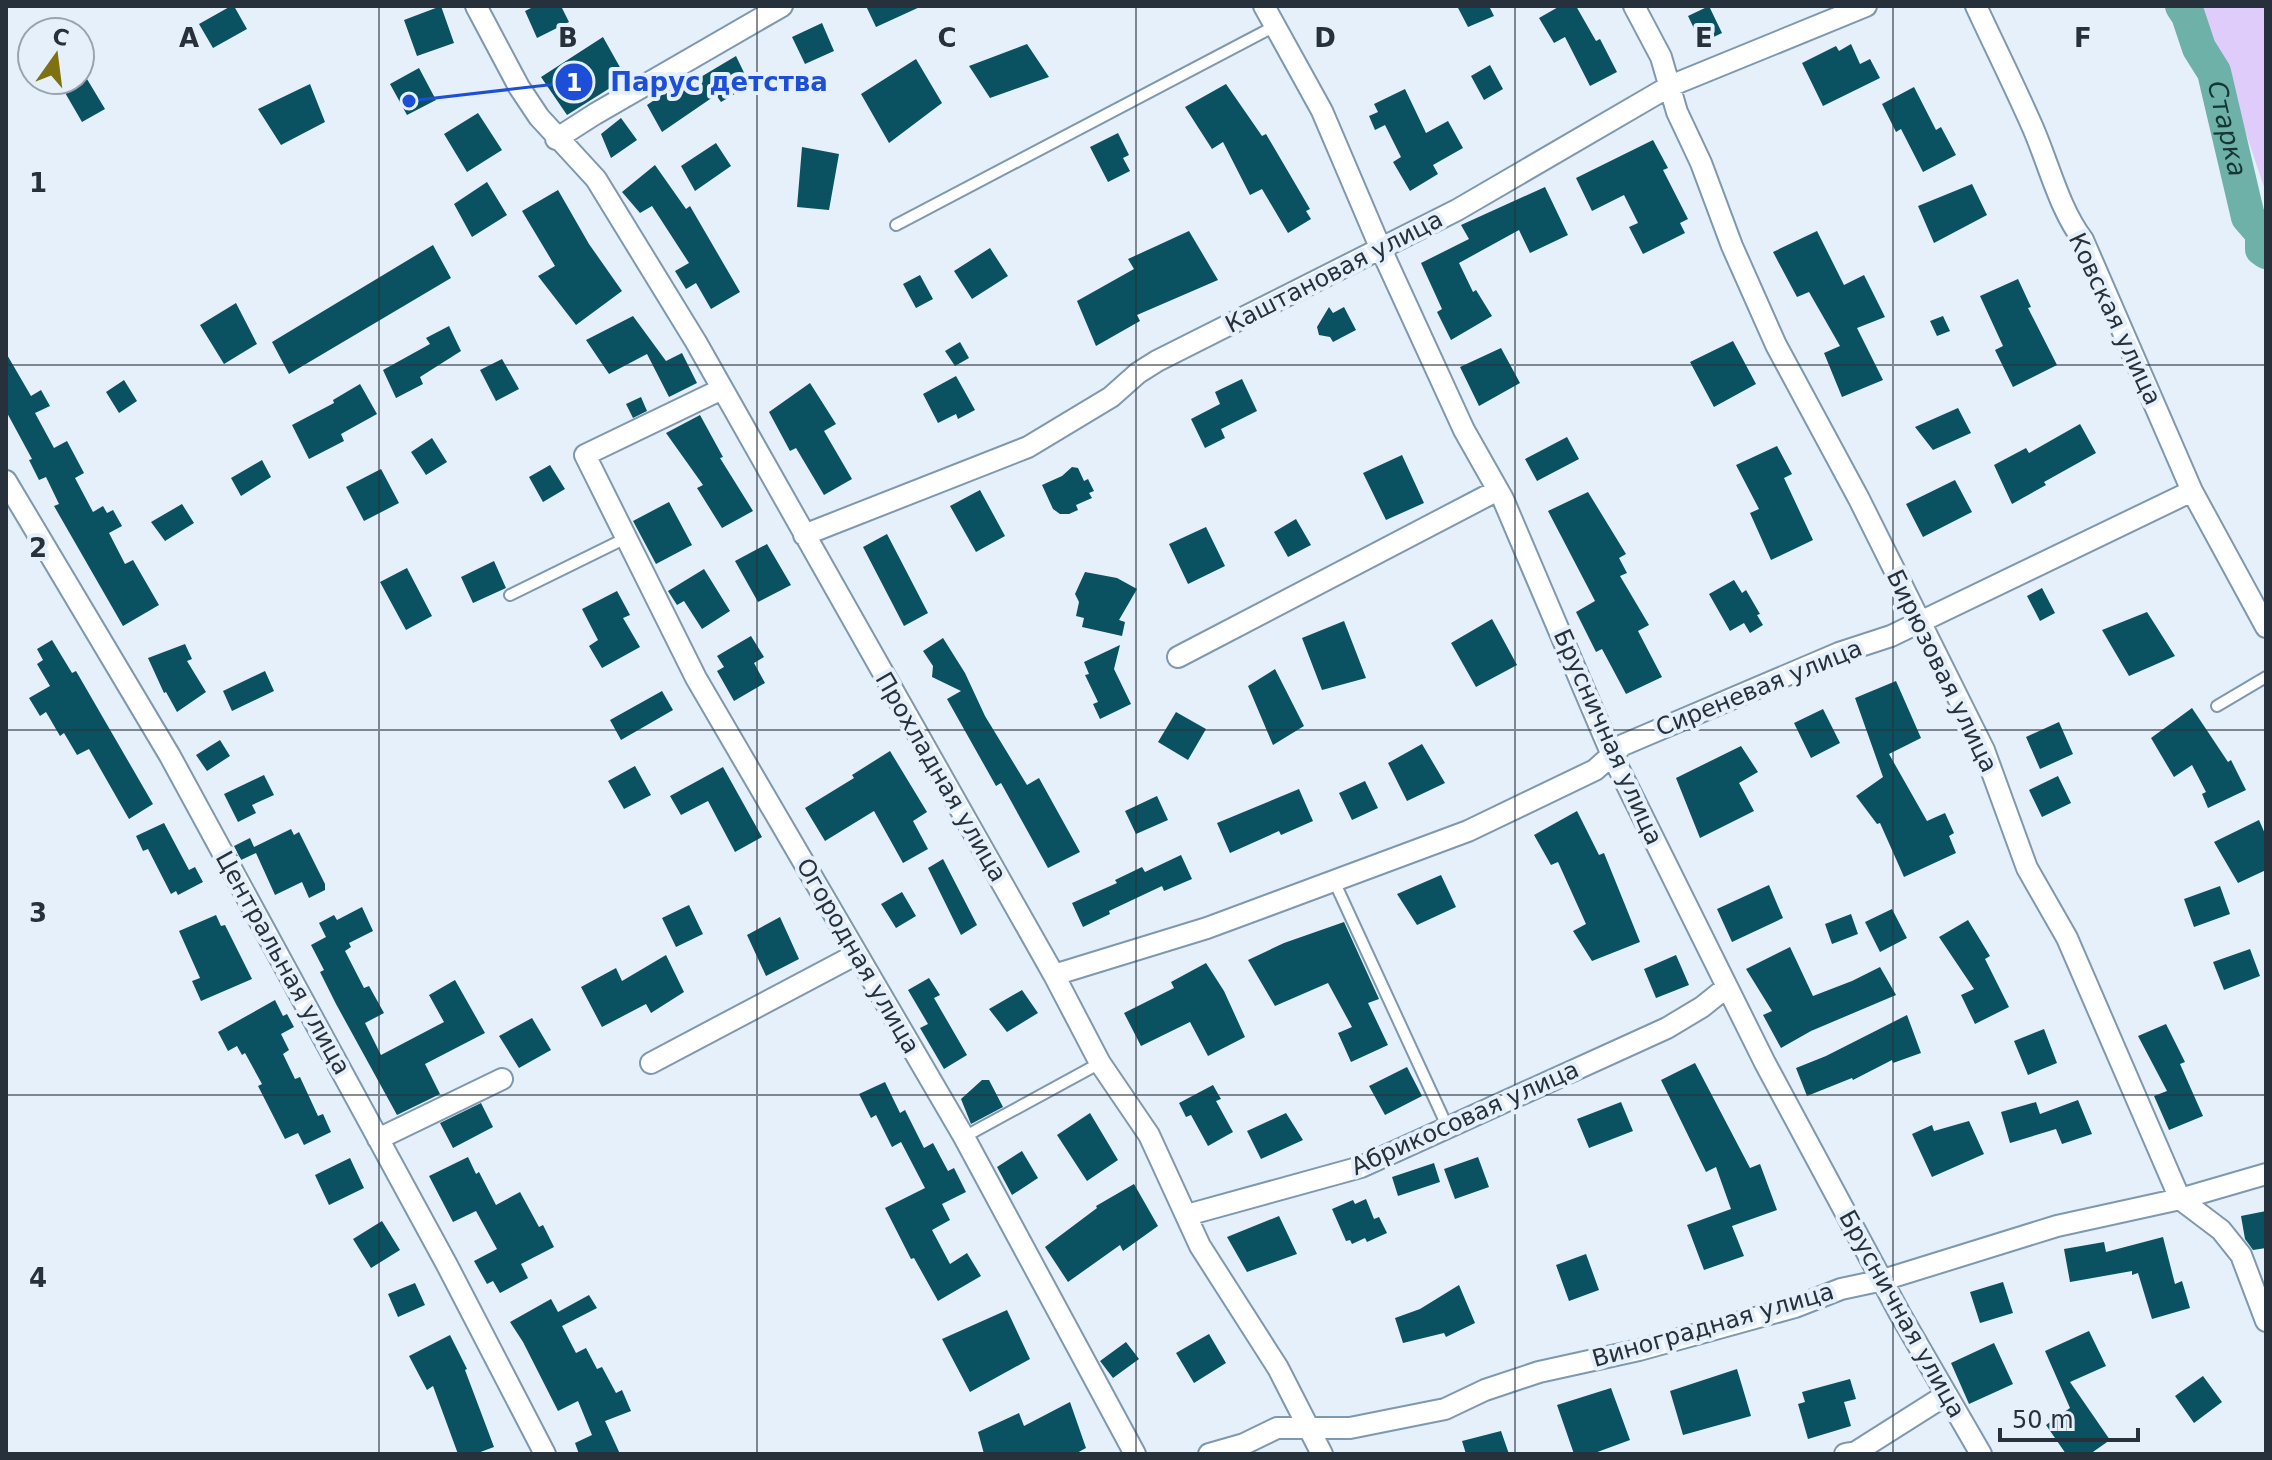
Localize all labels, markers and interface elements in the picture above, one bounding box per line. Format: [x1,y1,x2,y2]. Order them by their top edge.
north arrow [16,16,96,96]
text: С [50,23,72,51]
text: A [179,23,199,53]
text: B [558,23,578,53]
text: C [937,23,957,53]
text: D [1314,23,1336,53]
text: E [1695,23,1713,53]
text: F [2074,23,2092,53]
callout: Парус детства [554,57,844,107]
text: Парус детства [610,67,828,97]
text: 1 [566,69,582,97]
water label: Старка [2202,78,2253,179]
text: 1 [29,168,47,198]
street label: Каштановая улица [1221,205,1447,339]
street label: Ковская улица [2063,229,2167,409]
text: 2 [29,533,47,563]
street label: Бирюзовая улица [1881,565,2003,777]
street label: Брусничная улица [1548,625,1668,849]
street label: Сиреневая улица [1652,634,1866,742]
street label: Прохладная улица [870,667,1012,887]
street label: Центральная улица [210,846,356,1080]
street label: Огородная улица [791,853,925,1059]
text: 3 [29,898,47,928]
street label: Абрикосовая улица [1347,1055,1583,1181]
street label: Брусничная улица [1833,1205,1971,1423]
text: 4 [29,1263,47,1293]
street label: Виноградная улица [1589,1277,1837,1373]
scale bar [2000,1392,2138,1442]
text: 50 m [2012,1406,2074,1434]

